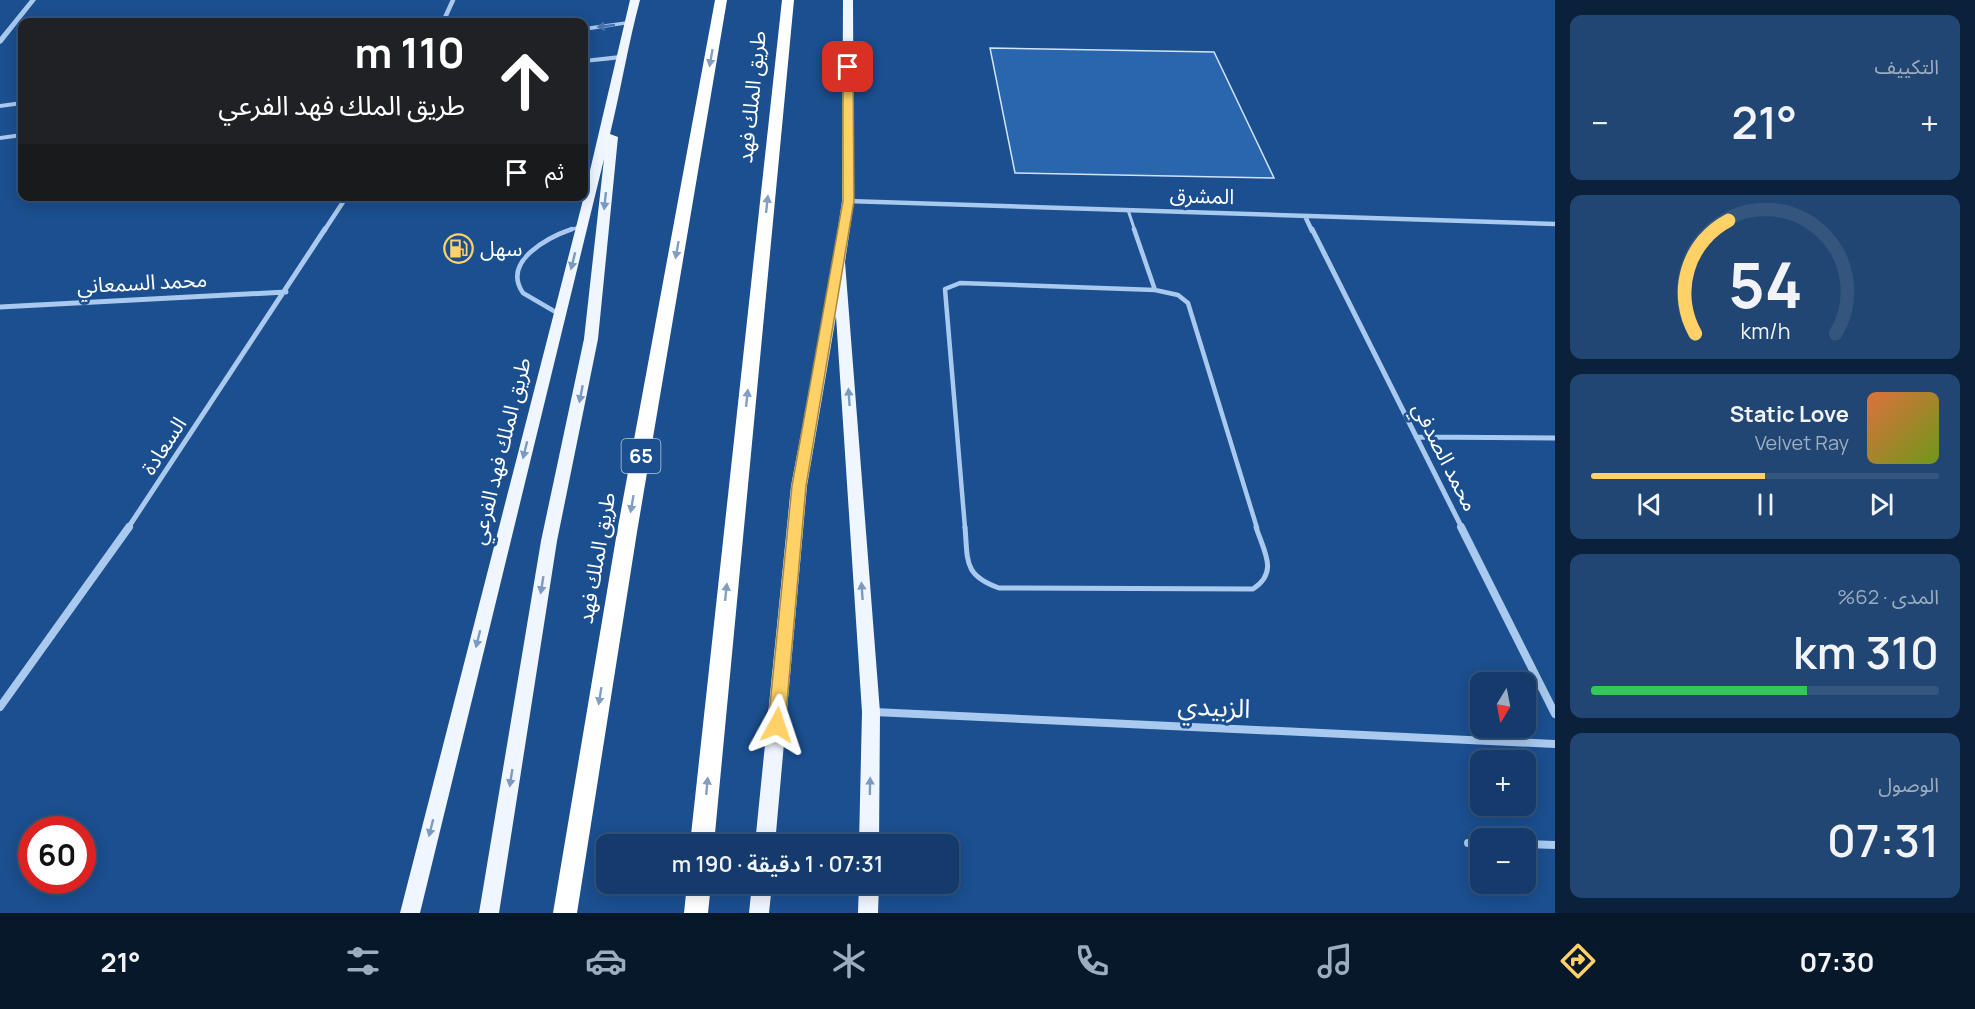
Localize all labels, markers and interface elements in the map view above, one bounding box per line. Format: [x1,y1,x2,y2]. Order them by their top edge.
one-way arrow [596,21,615,31]
text: 110 m [354,23,465,81]
street label: طريق الملك فهد [730,29,772,165]
pin [822,41,873,92]
icon: ahead [486,42,564,120]
one-way arrow [706,48,715,67]
icon: arrive [831,50,864,83]
text: التكييف [1875,53,1939,80]
text: طريق الملك فهد الفرعي [218,86,465,123]
text: 21° [1732,91,1797,153]
text: − [1591,100,1609,145]
text: + [1920,100,1939,145]
icon: arrive [500,156,533,189]
text: ثم [545,157,564,187]
street label: المشرق [1169,180,1235,210]
one-way arrow [600,191,610,210]
one-way arrow [762,195,772,214]
fuel station icon: سهل [443,233,475,265]
place label: سهل [480,234,522,262]
one-way arrow [672,240,681,259]
text: 54 [1728,241,1802,327]
one-way arrow [568,252,577,270]
street label: محمد السمعاني [76,265,208,302]
text: km/h [1740,316,1790,345]
street label: طريق الملك فهد الفرعي [463,354,540,548]
one-way arrow [576,385,585,404]
one-way arrow [844,387,853,406]
one-way arrow [742,389,751,408]
street label: محمد الصدفي [1404,397,1485,517]
text: Static Love [1730,399,1849,429]
street label: السعادة [134,411,192,480]
text: Velvet Ray [1755,429,1849,456]
road number: 65 [622,439,660,473]
one-way arrow [520,441,530,459]
icon: previous [1633,488,1666,521]
icon: pause [1749,488,1782,521]
icon: next [1865,488,1898,521]
street label: طريق الملك فهد [571,490,621,626]
one-way arrow [627,494,636,513]
one-way arrow [538,576,547,595]
one-way arrow [858,582,867,601]
one-way arrow [721,583,731,602]
text: المدى · 62% [1837,583,1939,610]
text: 310 km [1793,621,1939,683]
one-way arrow [473,630,483,648]
north arrow [1470,672,1536,738]
map controls [1470,672,1536,894]
street label: الزبيدي [1177,686,1251,729]
one-way arrow [596,687,605,706]
position arrow [745,693,809,757]
button: + [1470,750,1536,816]
one-way arrow [506,768,515,787]
text: الوصول [1878,771,1939,798]
one-way arrow [702,777,712,796]
one-way arrow [865,777,875,796]
text: 07:31 [1827,809,1939,871]
speed limit sign: 60 [18,816,96,894]
one-way arrow [425,819,435,838]
button: − [1470,828,1536,894]
text: 07:31 · 1 دقيقة · 190 m [672,849,883,879]
icon: filters [342,940,384,982]
icon: car [585,940,627,982]
icon: climate [828,940,870,982]
icon: phone [1071,940,1113,982]
icon: music [1314,940,1356,982]
icon: directions [1557,940,1599,982]
text: 21° [101,943,141,980]
text: 07:30 [1800,943,1875,980]

